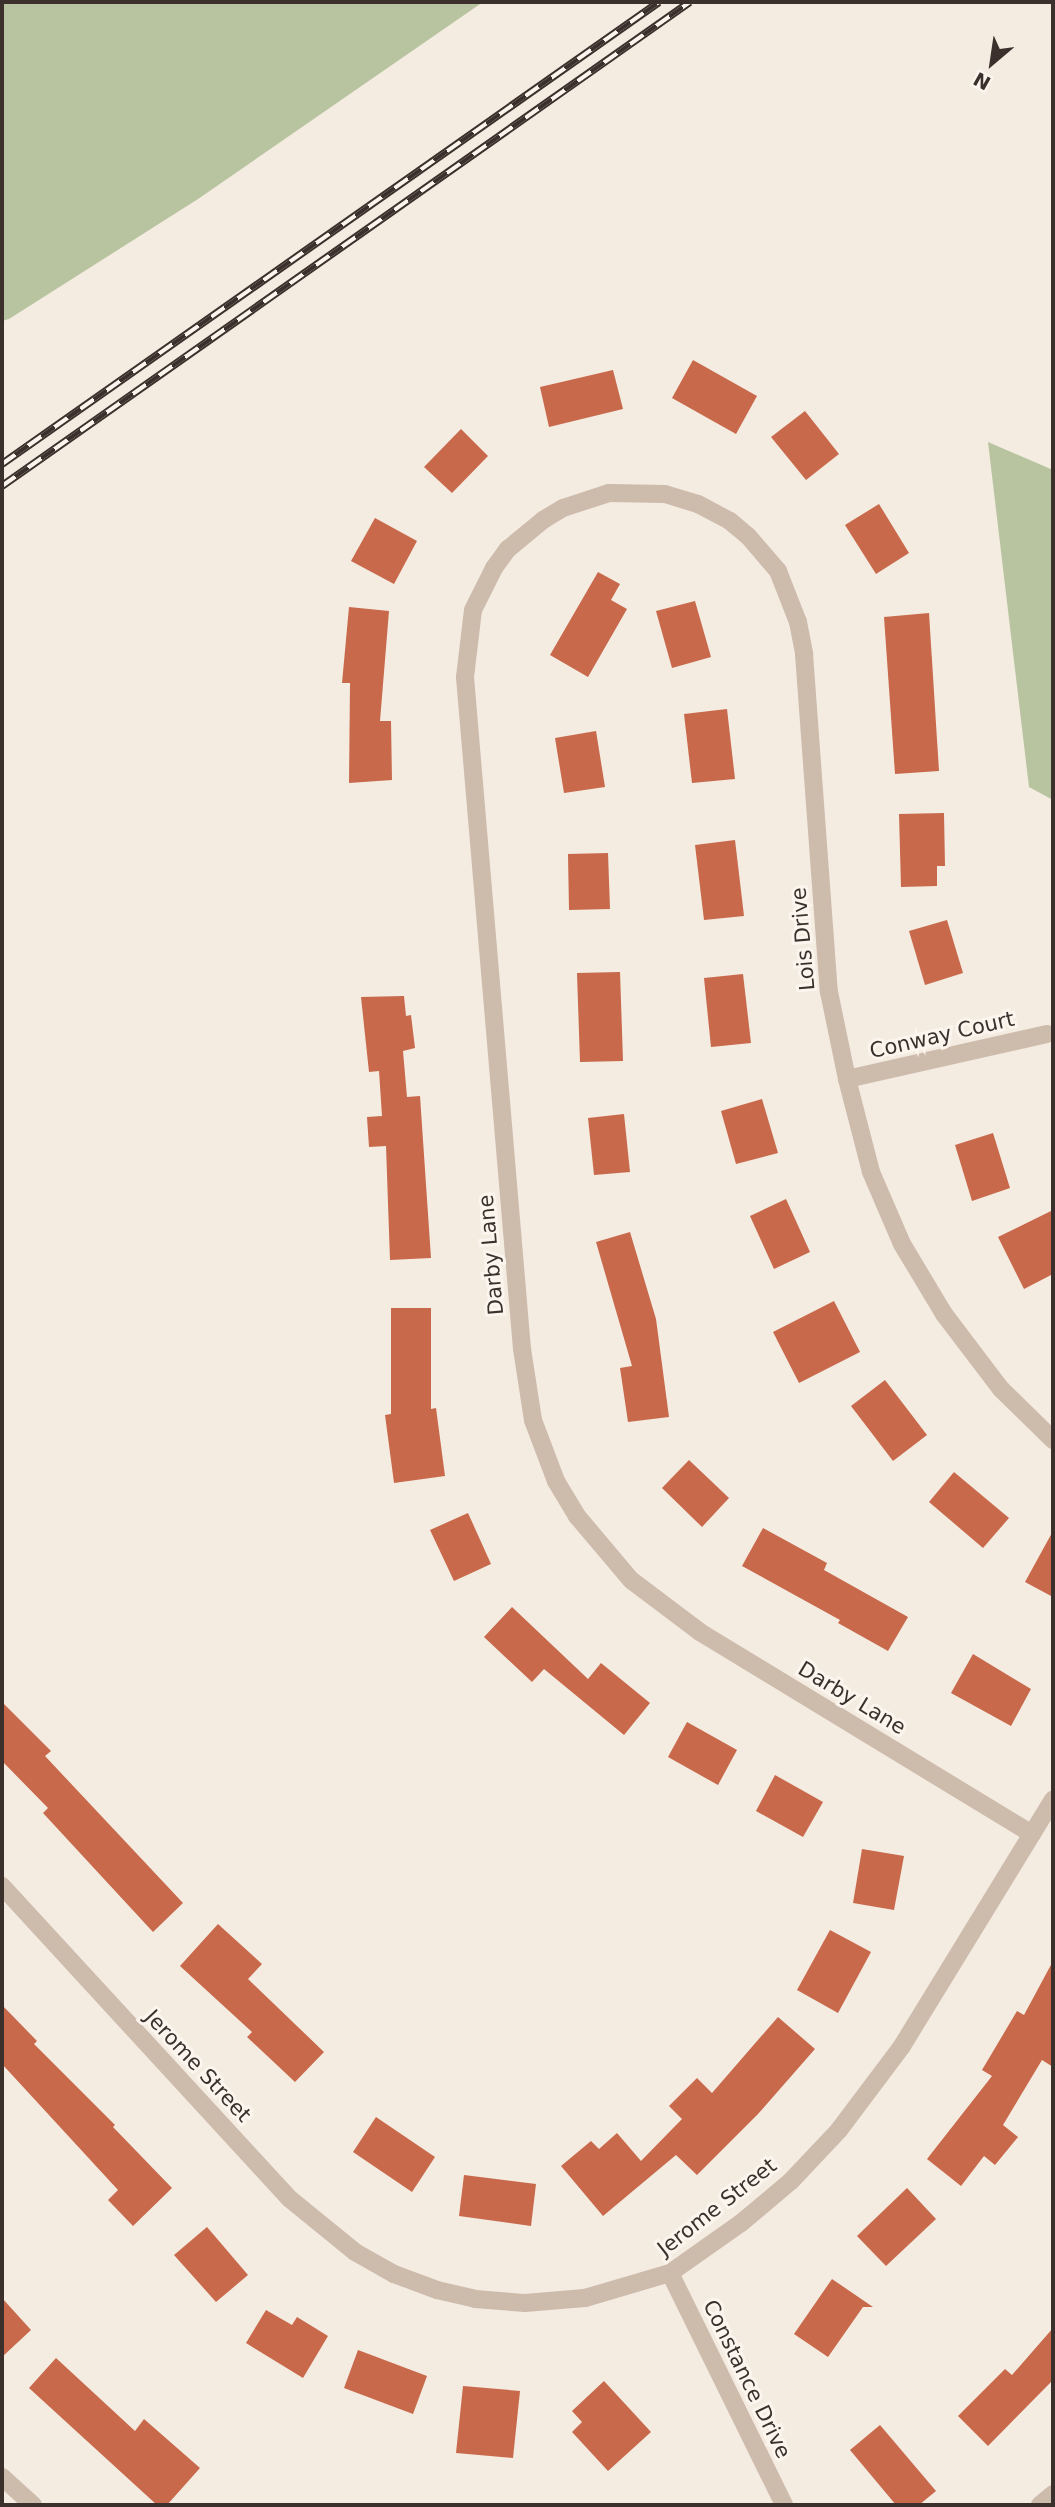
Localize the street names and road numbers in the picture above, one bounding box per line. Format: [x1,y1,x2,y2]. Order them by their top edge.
street label: Lois Drive [786,886,820,992]
street label: Conway Court [867,1006,1017,1064]
street label: Darby Lane [473,1194,509,1316]
street label: Darby Lane [794,1656,910,1740]
street label: Jerome Street [140,2005,256,2127]
street label: Jerome Street [653,2153,781,2261]
street label: Constance Drive [698,2296,796,2462]

